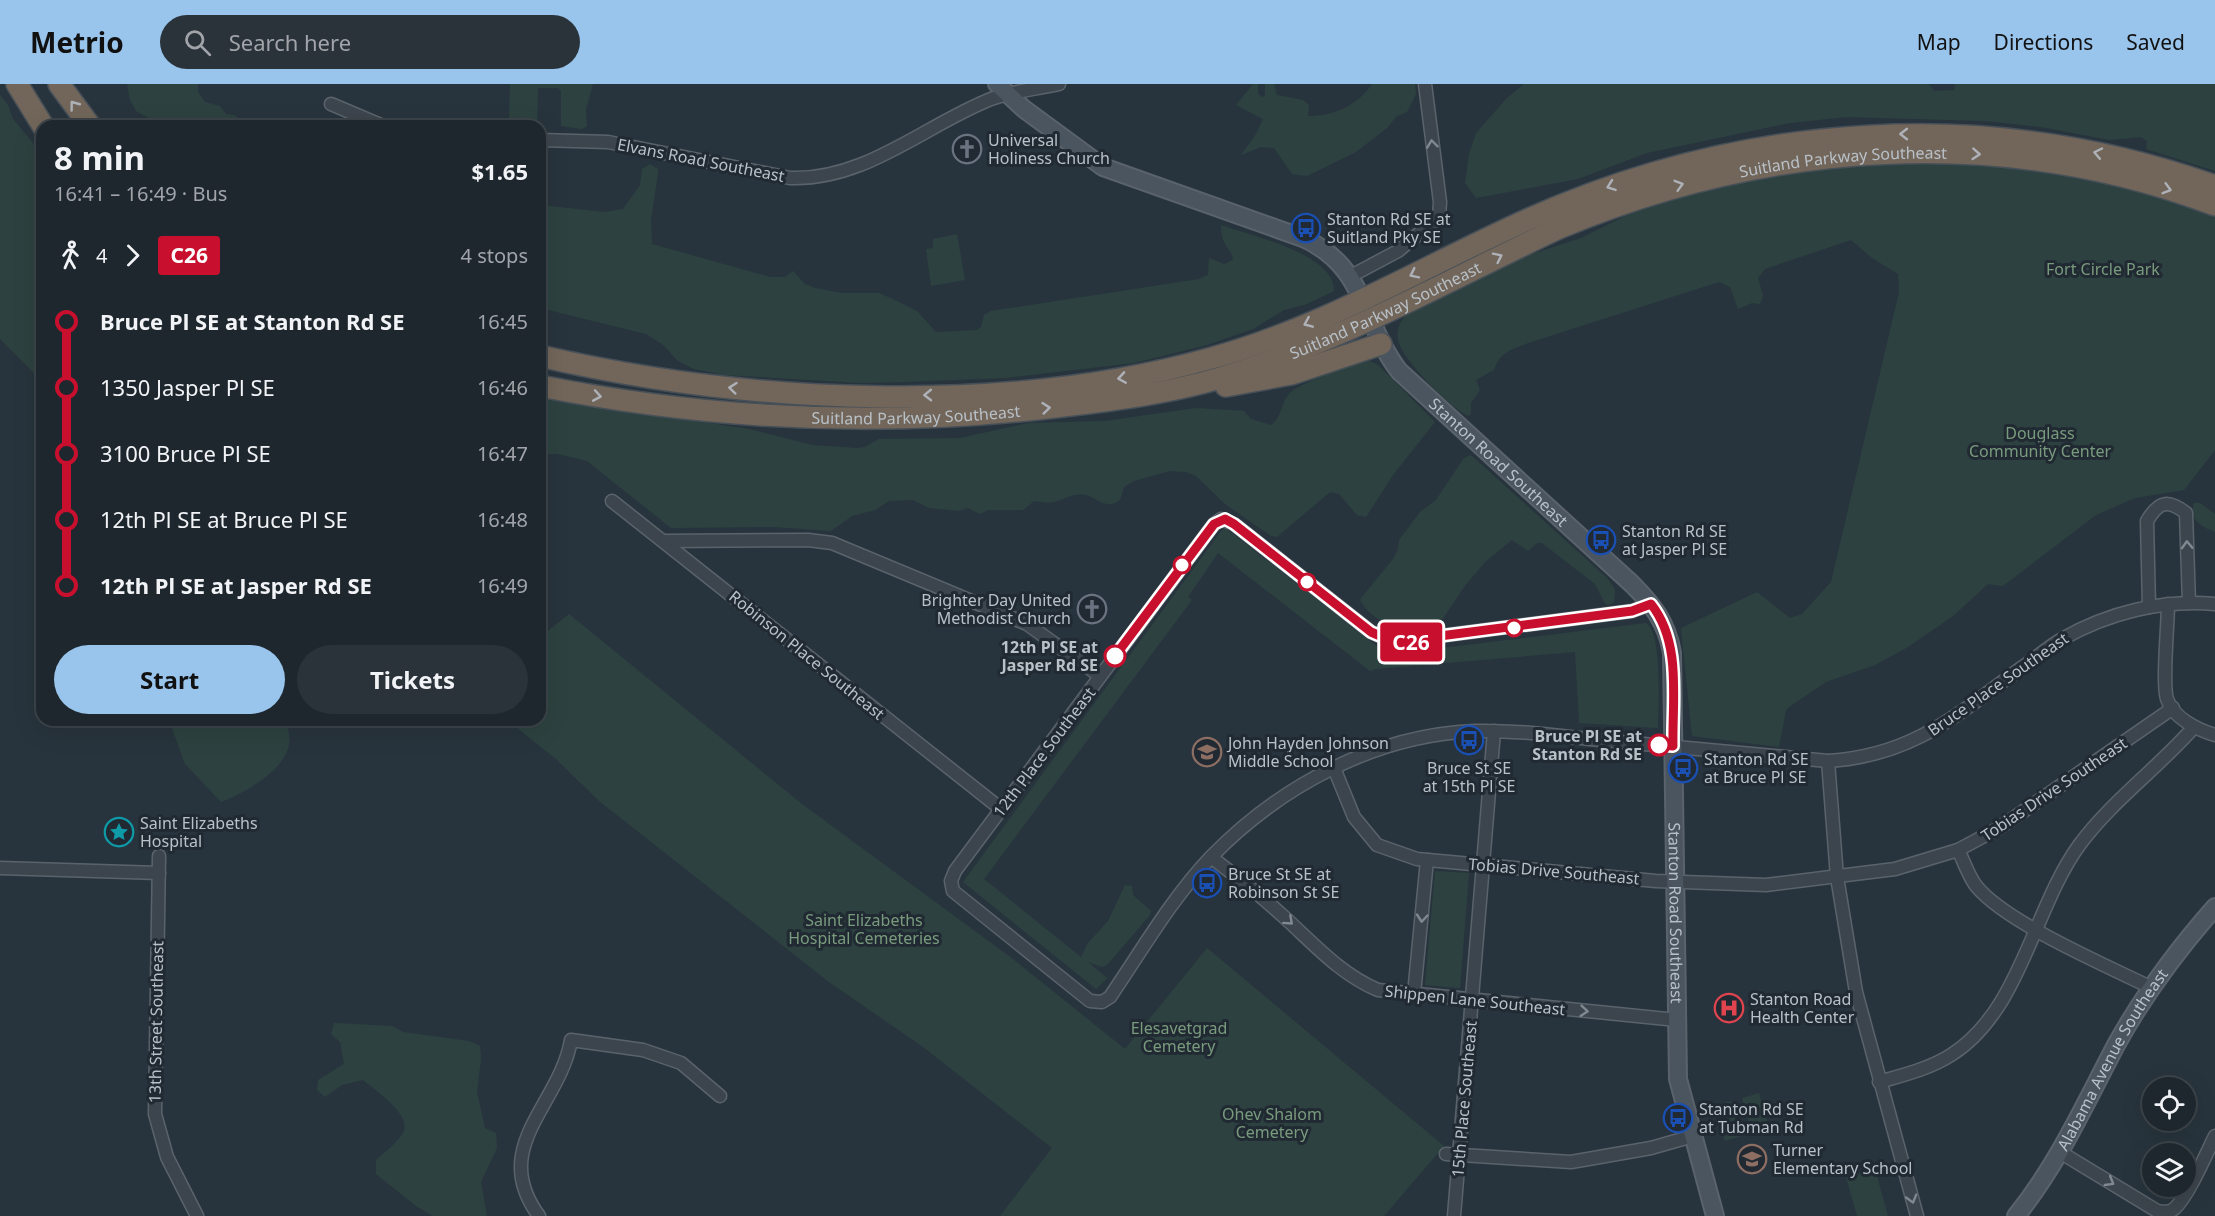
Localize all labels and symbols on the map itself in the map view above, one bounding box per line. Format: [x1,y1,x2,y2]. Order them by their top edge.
one-way arrow [70,101,81,112]
one-way arrow [1900,128,1909,140]
place label: Universal Holiness Church [988,129,1110,169]
street label: Elvans Road Southeast [616,133,787,187]
church icon: Universal Holiness Church [951,133,983,165]
one-way arrow [1427,140,1439,149]
street label: Suitland Parkway Southeast [1737,142,1947,183]
one-way arrow [1972,148,1981,161]
one-way arrow [2093,148,2103,161]
one-way arrow [1606,179,1616,192]
one-way arrow [1673,180,1684,192]
one-way arrow [2162,182,2172,194]
place label: Stanton Rd SE at Suitland Pky SE [1327,208,1451,248]
bus stop icon: Stanton Rd SE at Suitland Pky SE [1290,212,1322,244]
one-way arrow [1492,252,1503,264]
street label: Suitland Parkway Southeast [1286,256,1485,364]
park label: Fort Circle Park [2046,258,2160,280]
one-way arrow [1410,266,1421,278]
one-way arrow [1304,316,1315,328]
one-way arrow [1117,371,1126,383]
one-way arrow [728,382,737,395]
one-way arrow [923,389,932,402]
one-way arrow [593,390,602,402]
street label: Stanton Road Southeast [1424,393,1573,531]
street label: Suitland Parkway Southeast [811,400,1021,429]
one-way arrow [1041,402,1050,415]
park label: Douglass Community Center [1969,422,2111,462]
place label: Stanton Rd SE at Jasper Pl SE [1622,520,1727,560]
bus stop icon: Stanton Rd SE at Jasper Pl SE [1585,524,1617,556]
one-way arrow [2181,540,2194,549]
unlabelled marker [1173,556,1191,574]
unlabelled marker [1298,573,1316,591]
street label: Robinson Place Southeast [725,585,889,725]
place label: Brighter Day United Methodist Church [921,589,1071,629]
church icon: Brighter Day United Methodist Church [1076,593,1108,625]
unlabelled marker [1505,619,1523,637]
line badge: C26 [1376,622,1446,662]
street label: Bruce Place Southeast [1923,627,2073,741]
place label: 12th Pl SE at Jasper Rd SE [1000,636,1098,676]
marker: 12th Pl SE at Jasper Rd SE [1104,645,1126,667]
street label: 12th Place Southeast [988,682,1100,821]
bus stop icon: Bruce St SE at 15th Pl SE [1453,724,1485,756]
place label: Bruce Pl SE at Stanton Rd SE [1532,725,1642,765]
place label: John Hayden Johnson Middle School [1226,732,1389,772]
street label: Tobias Drive Southeast [1977,732,2131,846]
marker: Bruce Pl SE at Stanton Rd SE [1648,734,1670,756]
school or university icon: John Hayden Johnson Middle School [1191,736,1223,768]
place label: Stanton Rd SE at Bruce Pl SE [1704,748,1809,788]
bus stop icon: Stanton Rd SE at Bruce Pl SE [1667,752,1699,784]
place label: Bruce St SE at 15th Pl SE [1423,757,1515,797]
place label: Saint Elizabeths Hospital [140,812,258,852]
place icon: Saint Elizabeths Hospital [103,816,135,848]
street label: Stanton Road Southeast [1663,822,1688,1004]
street label: Tobias Drive Southeast [1468,853,1641,889]
place label: Bruce St SE at Robinson St SE [1228,863,1339,903]
bus stop icon: Bruce St SE at Robinson St SE [1191,867,1223,899]
park label: Saint Elizabeths Hospital Cemeteries [788,909,940,949]
one-way arrow [1416,913,1429,922]
one-way arrow [1282,914,1293,925]
street label: 13th Street Southeast [144,940,168,1103]
street label: Alabama Avenue Southeast [2052,964,2173,1154]
street label: Shippen Lane Southeast [1384,980,1567,1020]
place label: Stanton Road Health Center [1750,988,1855,1028]
hospital icon: Stanton Road Health Center [1713,992,1745,1024]
one-way arrow [1580,1004,1589,1017]
park label: Elesavetgrad Cemetery [1131,1017,1227,1057]
street label: 15th Place Southeast [1446,1020,1482,1178]
place label: Stanton Rd SE at Tubman Rd [1699,1098,1804,1138]
bus stop icon: Stanton Rd SE at Tubman Rd [1662,1102,1694,1134]
park label: Ohev Shalom Cemetery [1222,1103,1322,1143]
place label: Turner Elementary School [1773,1139,1912,1179]
school or university icon: Turner Elementary School [1736,1143,1768,1175]
one-way arrow [2104,1175,2114,1187]
one-way arrow [1905,1194,1918,1204]

